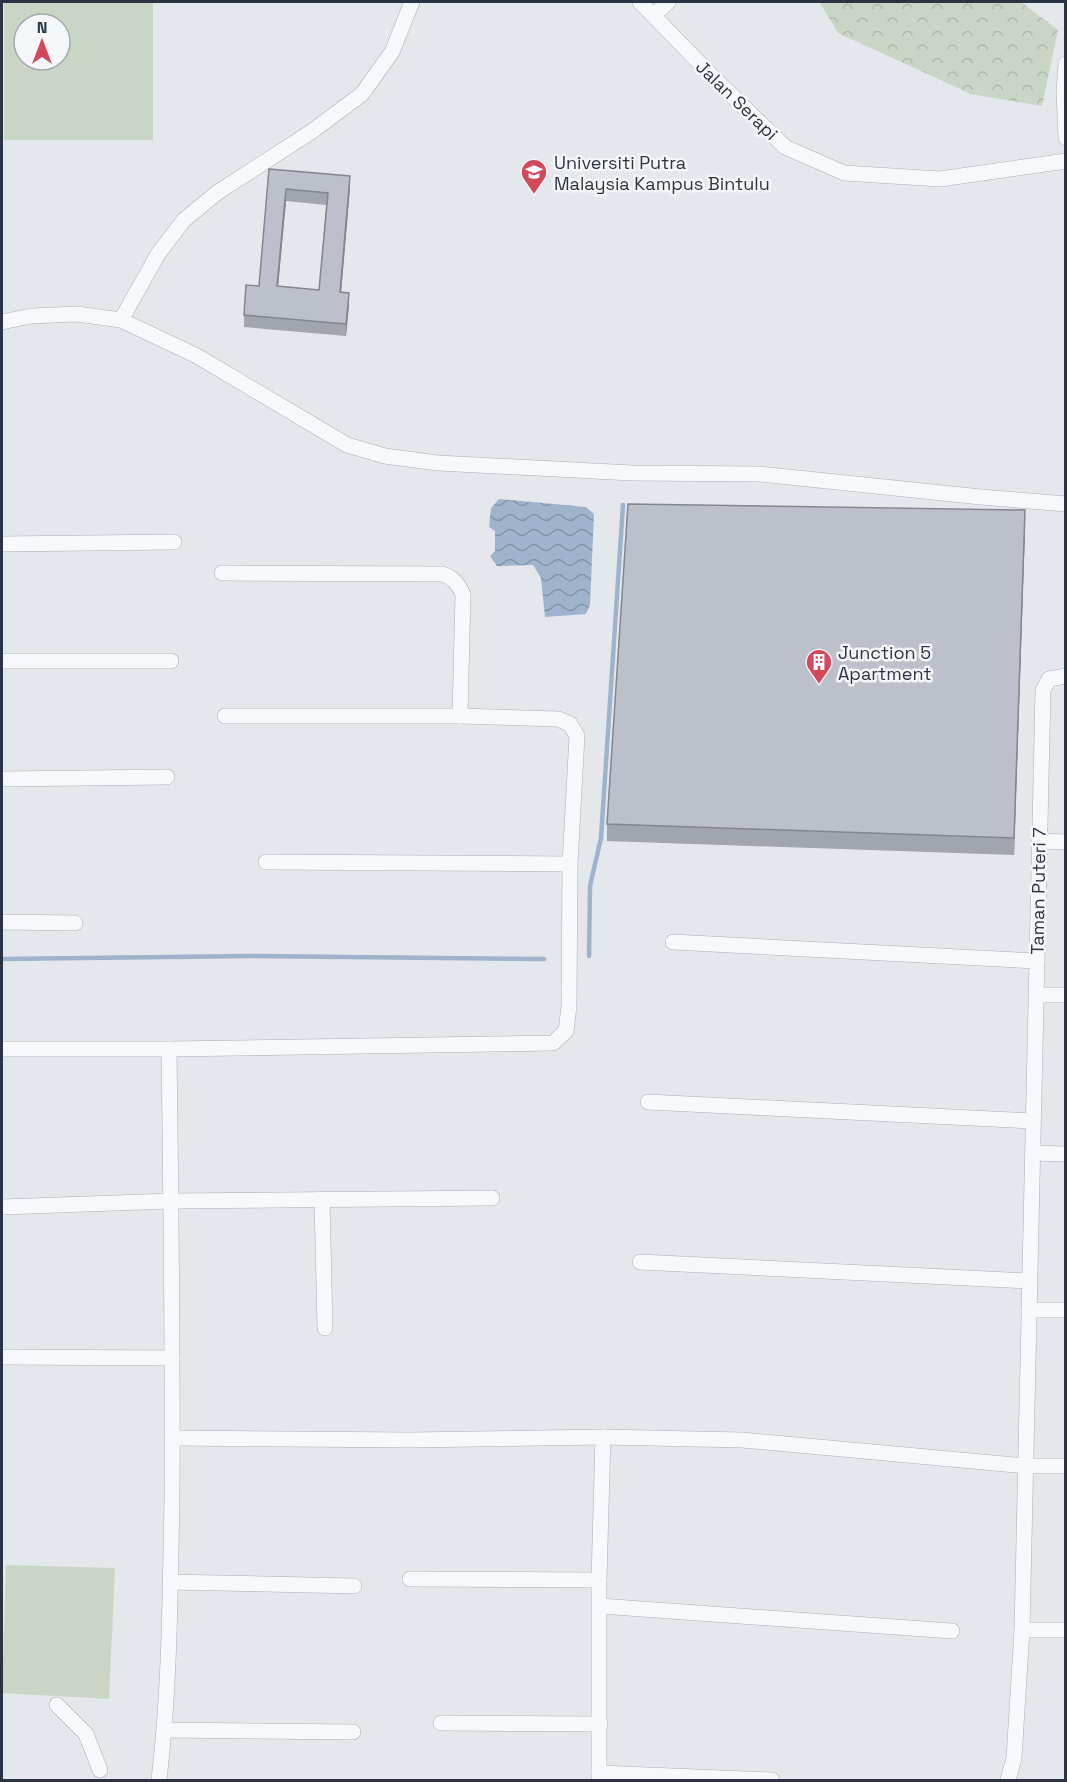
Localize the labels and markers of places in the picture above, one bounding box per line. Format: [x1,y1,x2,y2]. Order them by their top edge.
place label: Universiti Putra Malaysia Kampus Bintulu [554,151,770,195]
school or university icon: Universiti Putra Malaysia Kampus Bintulu [519,157,549,195]
place label: Junction 5 Apartment [838,641,932,685]
building icon: Junction 5 Apartment [804,647,834,685]

